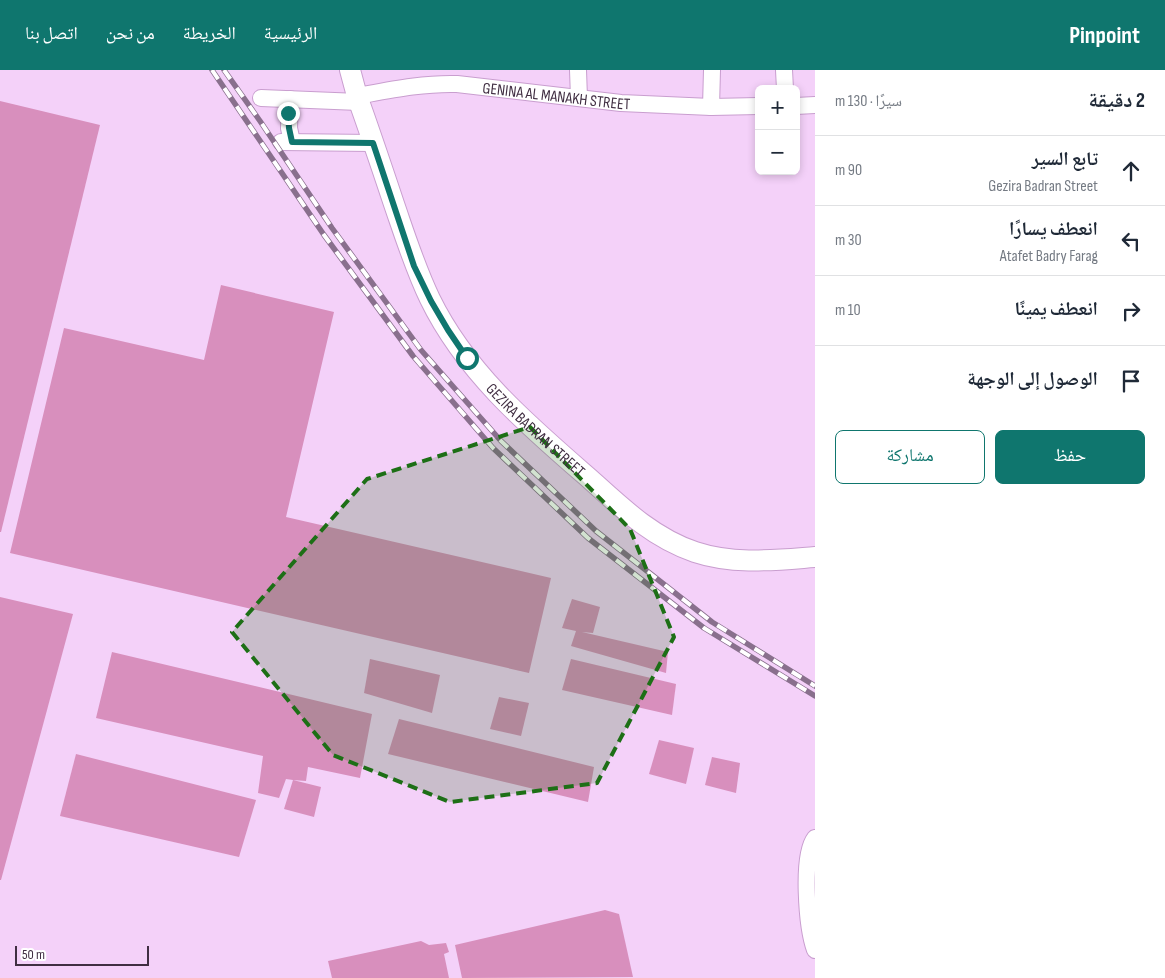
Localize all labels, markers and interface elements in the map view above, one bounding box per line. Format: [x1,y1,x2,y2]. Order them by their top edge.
text: Pinpoint [1069,21,1140,50]
text: اتصل بنا [25,23,78,44]
text: من نحن [106,23,155,44]
text: الخريطة [183,23,236,44]
text: الرئيسية [264,23,317,44]
street label: GENINA AL MANAKH STREET [481,79,631,114]
map controls [755,85,800,175]
button: + [755,85,800,130]
text: 2 دقيقة [1088,88,1145,113]
text: سيرًا · 130 m [835,92,902,111]
route end [277,102,300,125]
button: − [755,130,800,175]
text: تابع السير [1032,148,1098,171]
icon: ahead [1117,157,1145,185]
text: 90 m [835,161,862,180]
text: Gezira Badran Street [988,177,1098,196]
text: انعطف يسارًا [1009,218,1098,241]
icon: left [1117,227,1145,255]
text: 30 m [835,231,862,250]
text: Atafet Badry Farag [1000,247,1098,266]
icon: right [1117,297,1145,325]
text: انعطف يمينًا [1014,298,1098,321]
text: 10 m [835,301,861,320]
route start [456,347,479,370]
icon: arrive [1117,367,1145,395]
text: الوصول إلى الوجهة [967,368,1098,391]
street label: GEZIRA BADRAN STREET [482,380,589,482]
button: مشاركة [835,430,985,484]
button: حفظ [995,430,1145,484]
scale bar [15,943,149,966]
text: 50 m [22,946,45,963]

